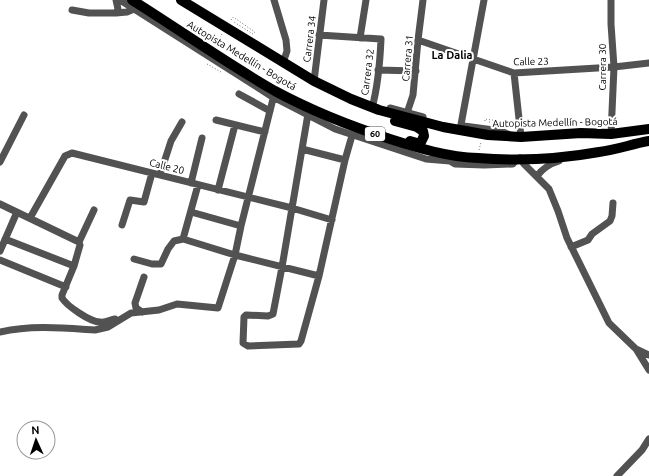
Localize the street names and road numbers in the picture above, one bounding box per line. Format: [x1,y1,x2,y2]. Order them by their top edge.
street label: Carrera 34 [301,15,318,63]
street label: Autopista Medellín - Bogotá [185,18,298,92]
street label: Carrera 31 [400,34,415,82]
street label: Carrera 30 [597,43,608,90]
street label: Carrera 32 [359,48,376,96]
street label: Calle 23 [513,56,549,67]
street label: Autopista Medellín - Bogotá [492,116,618,129]
road number: 60 [365,127,385,141]
street label: Calle 20 [148,157,186,176]

